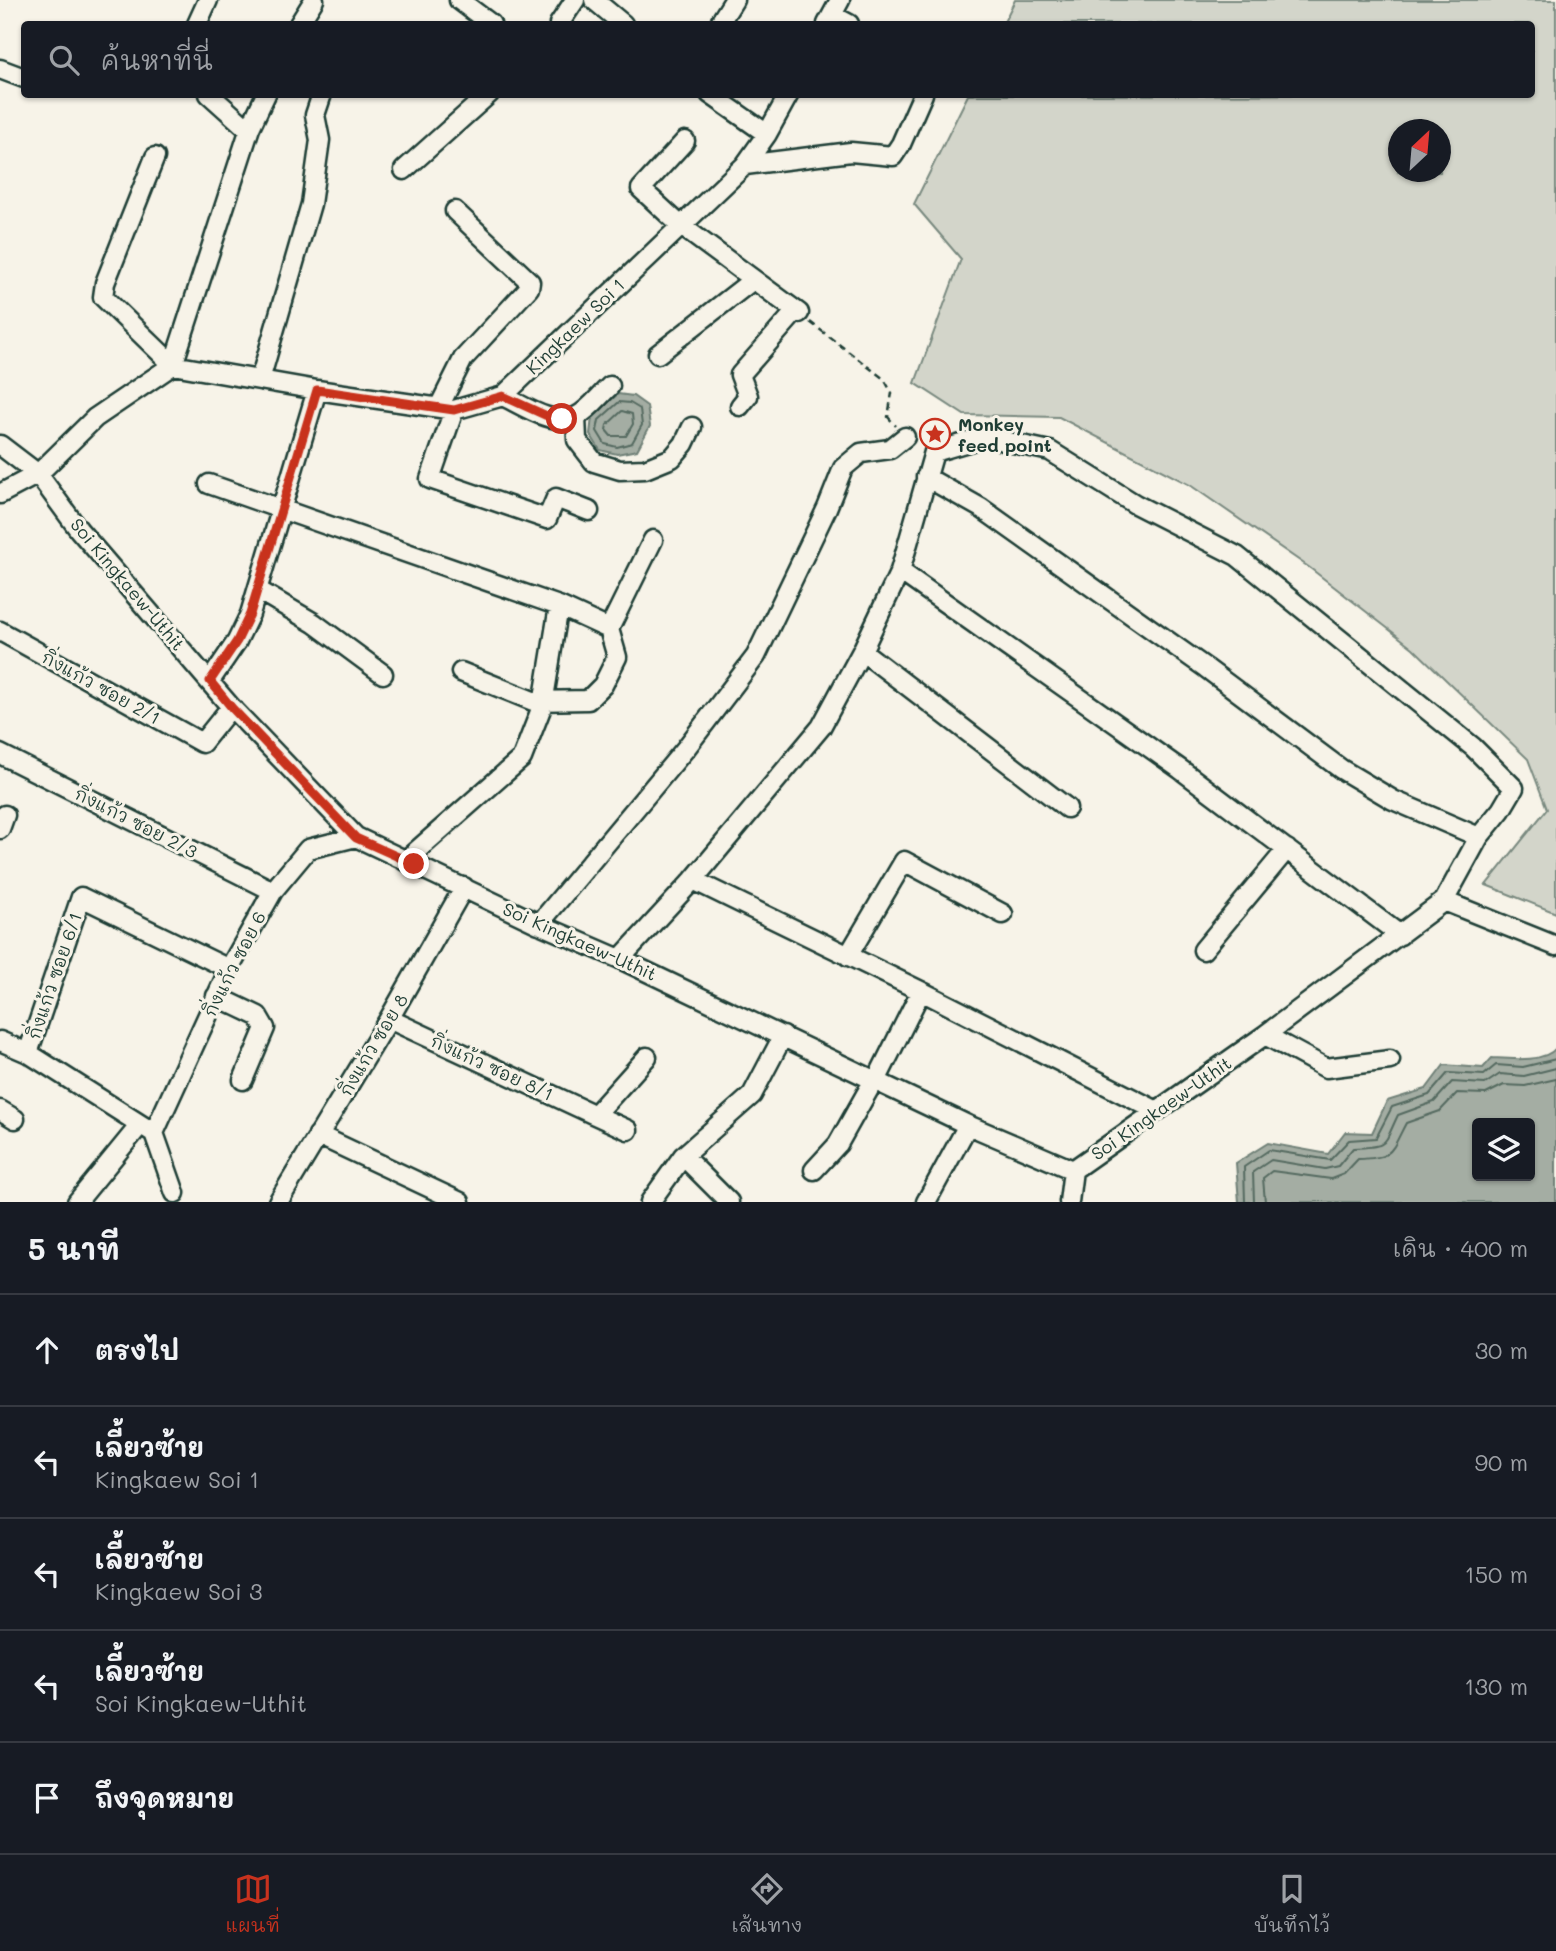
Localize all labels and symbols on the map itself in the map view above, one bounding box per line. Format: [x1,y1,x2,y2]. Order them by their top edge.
north arrow [1388,119,1451,182]
street label: Kingkaew Soi 1 [520,273,630,379]
route start [546,403,577,434]
place label: Monkey feed point [958,412,1052,457]
place icon: Monkey feed point [918,417,952,451]
street label: Soi Kingkaew-Uthit [65,513,191,655]
street label: กิ่งแก้ว ซอย 2/1 [37,642,166,730]
street label: กิ่งแก้ว ซอย 2/3 [70,778,203,863]
route end [398,848,429,879]
street label: Soi Kingkaew-Uthit [499,896,661,986]
street label: กิ่งแก้ว ซอย 6 [194,906,271,1021]
street label: กิ่งแก้ว ซอย 6/1 [18,908,87,1043]
street label: กิ่งแก้ว ซอย 8 [330,987,413,1101]
street label: กิ่งแก้ว ซอย 8/1 [427,1025,559,1106]
street label: Soi Kingkaew-Uthit [1086,1051,1236,1165]

